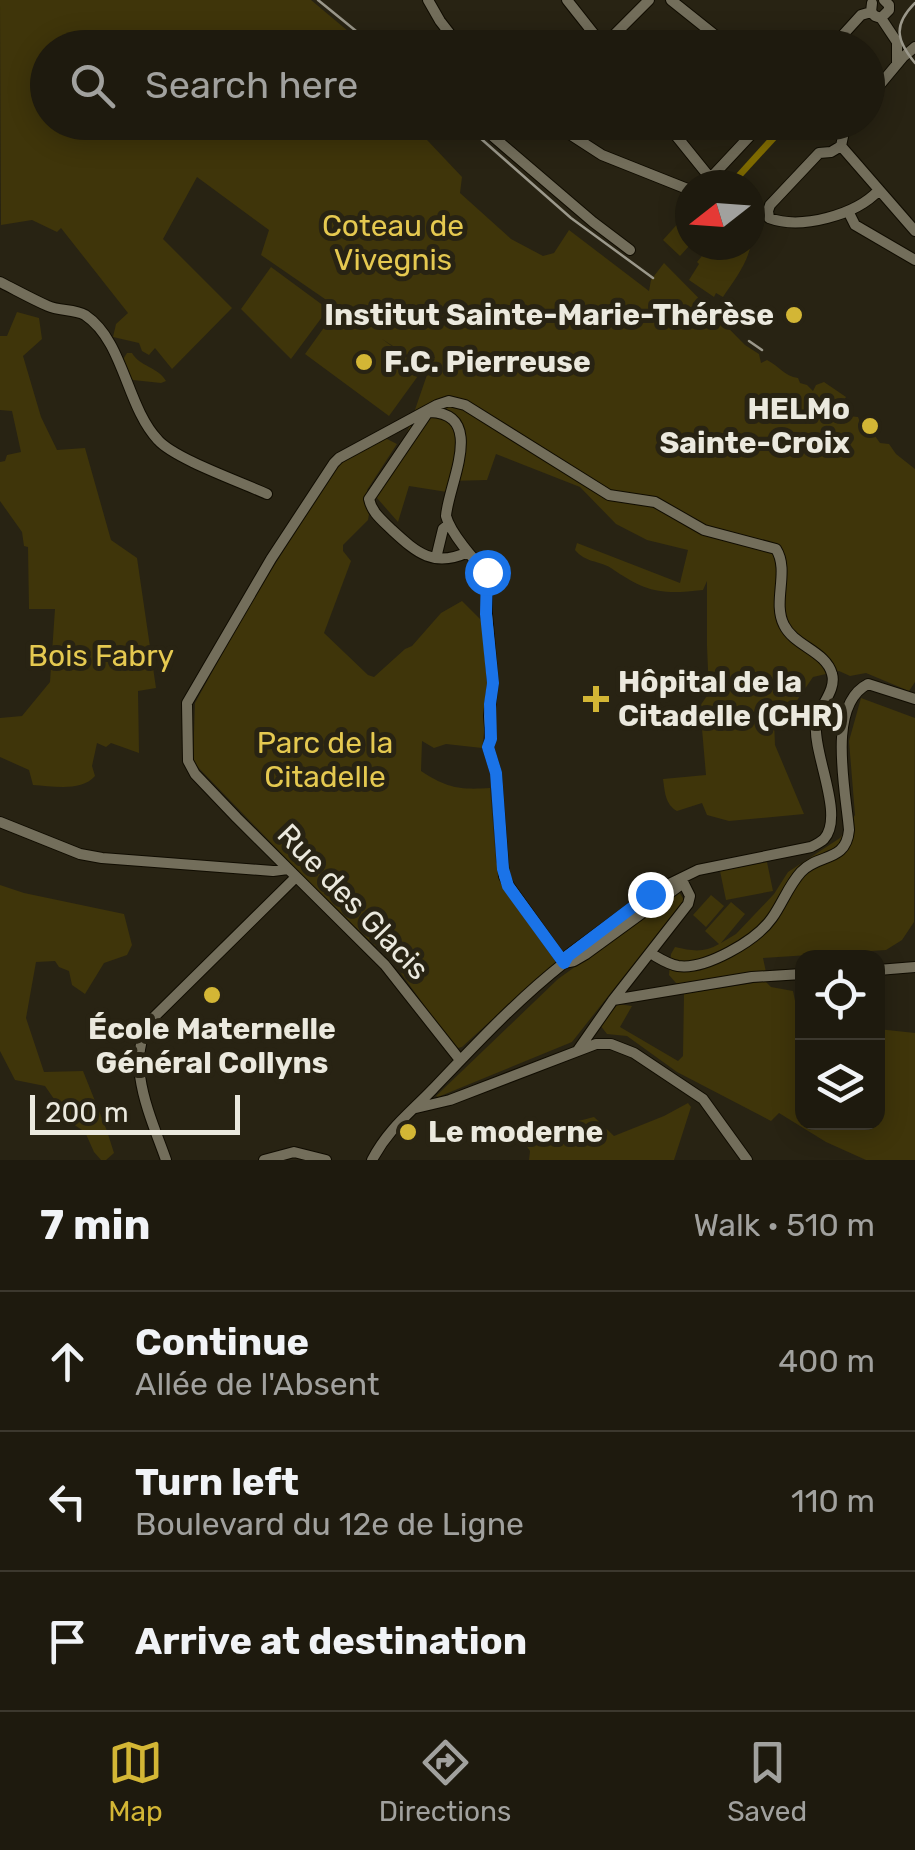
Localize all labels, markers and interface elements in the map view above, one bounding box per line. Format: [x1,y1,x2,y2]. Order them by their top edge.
search box [30,30,885,140]
icon: search [65,58,120,113]
text: Search here [145,62,358,108]
north arrow [675,170,765,260]
park label: Coteau de Vivegnis [322,208,464,278]
place label: Institut Sainte-Marie-Thérèse [324,297,774,333]
marker: Institut Sainte-Marie-Thérèse [783,304,805,326]
place label: F.C. Pierreuse [384,344,591,380]
marker: F.C. Pierreuse [353,351,375,373]
place label: HELMo Sainte-Croix [659,391,850,461]
marker: HELMo Sainte-Croix [859,415,881,437]
route start [465,550,511,596]
park label: Bois Fabry [28,638,174,674]
place label: Hôpital de la Citadelle (CHR) [618,664,844,734]
marker: Hôpital de la Citadelle (CHR) [583,686,609,712]
park label: Parc de la Citadelle [257,725,393,795]
street label: Rue des Glacis [270,817,436,987]
route end [628,872,674,918]
map controls [795,950,885,1130]
button: locate [795,950,885,1040]
marker: École Maternelle Général Collyns [201,984,223,1006]
place label: École Maternelle Général Collyns [88,1011,336,1081]
button: layers [795,1040,885,1130]
scale bar [30,1090,240,1134]
text: 200 m [45,1096,129,1129]
place label: Le moderne [428,1114,603,1150]
marker: Le moderne [397,1121,419,1143]
text: 7 min [40,1200,151,1250]
text: Walk · 510 m [693,1206,875,1244]
text: Continue [135,1319,309,1365]
icon: ahead [40,1334,95,1389]
text: 400 m [778,1342,875,1380]
text: Allée de l'Absent [135,1365,379,1403]
text: Turn left [135,1459,299,1505]
icon: left [40,1474,95,1529]
text: 110 m [791,1482,875,1520]
text: Boulevard du 12e de Ligne [135,1505,524,1543]
icon: arrive [40,1614,95,1669]
text: Arrive at destination [135,1618,527,1664]
tab: Map [108,1735,163,1828]
tab: Directions [379,1735,511,1828]
tab: Saved [727,1735,807,1828]

